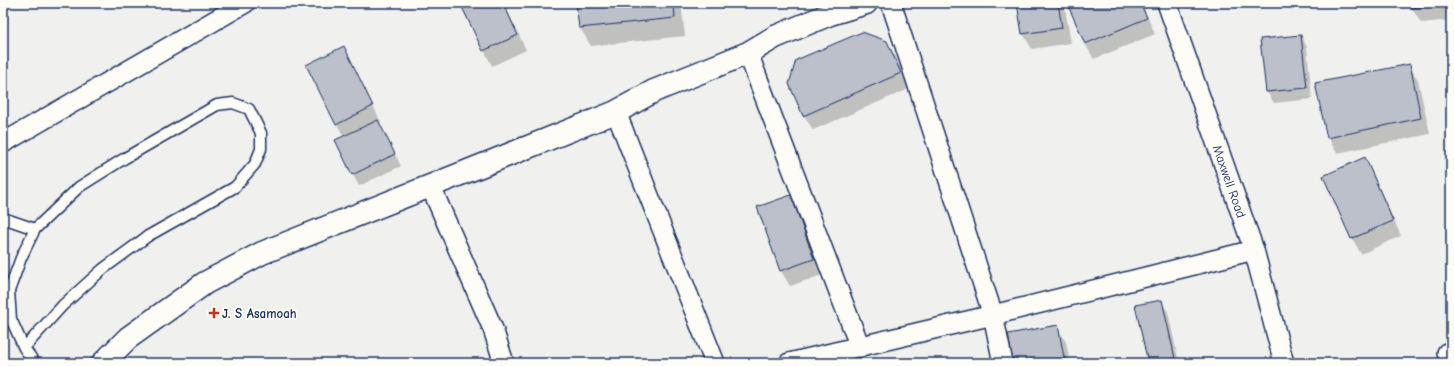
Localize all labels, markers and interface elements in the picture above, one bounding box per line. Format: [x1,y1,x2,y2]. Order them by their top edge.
street label: Maxwell Road [1210,143,1249,220]
place label: J. S Asamoah [222,306,297,321]
marker: J. S Asamoah [209,308,219,318]

